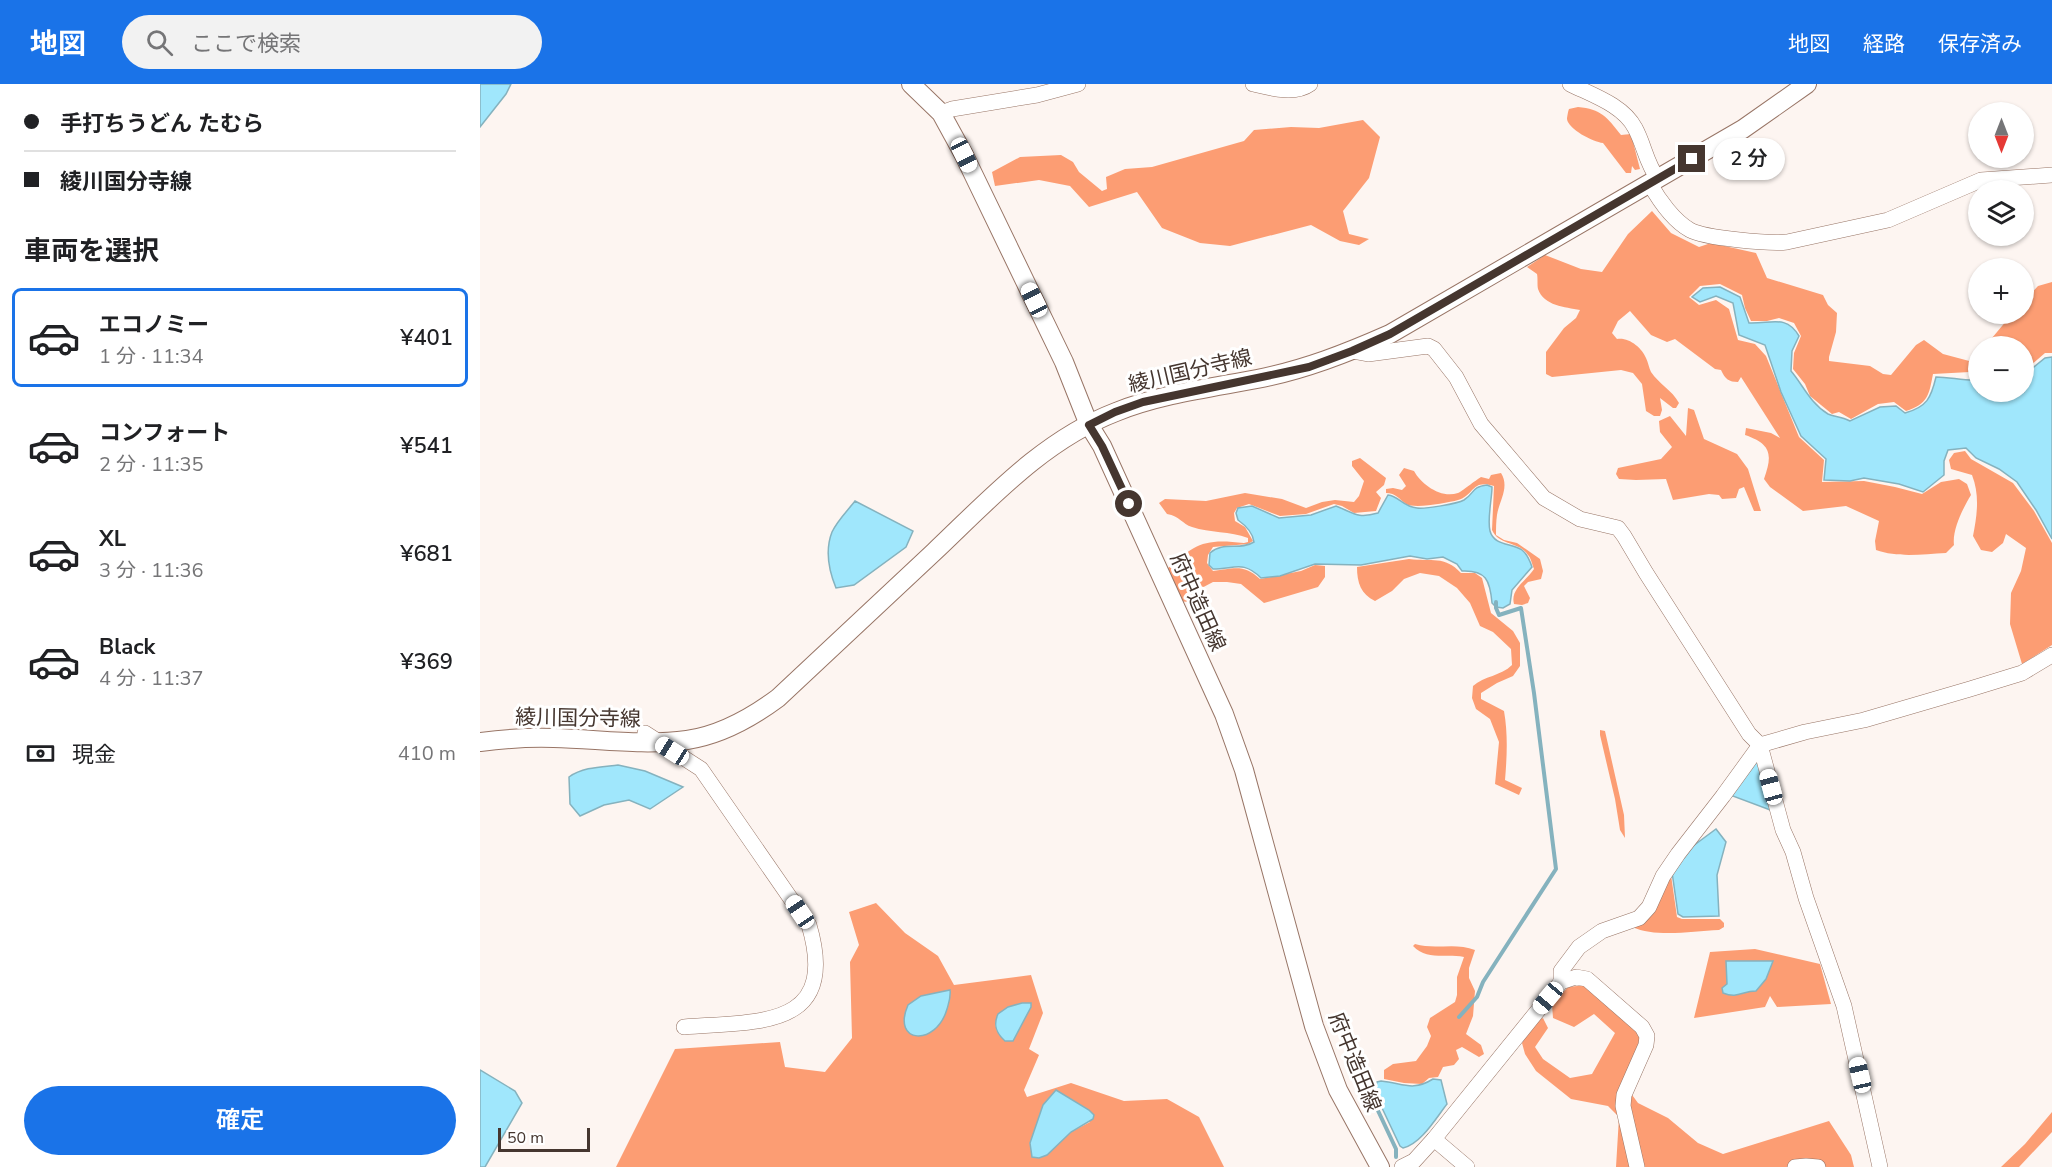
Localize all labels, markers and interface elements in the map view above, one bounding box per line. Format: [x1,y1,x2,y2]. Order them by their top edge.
search box [122,15,542,69]
text: 地図 [30,25,86,63]
icon: search [143,26,176,59]
text: ここで検索 [191,29,301,59]
text: 地図 [1788,30,1830,58]
text: 経路 [1863,30,1905,58]
text: 保存済み [1938,30,2022,58]
north arrow [1968,102,2034,168]
map controls [1968,102,2034,402]
text: 手打ちうどん たむら [60,109,264,139]
car [948,135,980,175]
callout: 2 分 [1713,138,1785,180]
route end [1678,145,1705,172]
text: 2 分 [1730,145,1768,172]
text: 綾川国分寺線 [60,167,192,197]
button: layers [1968,180,2034,246]
text: 車両を選択 [24,233,159,270]
button: + [1968,258,2034,324]
car [1018,280,1050,320]
text: エコノミー [99,310,209,340]
icon: car [27,311,81,365]
text: ¥401 [400,323,453,353]
button: − [1968,336,2034,402]
text: 1 分 · 11:34 [99,343,204,370]
street label: 綾川国分寺線 [1125,343,1255,399]
text: コンフォート [99,418,230,448]
icon: car [27,419,81,473]
text: ¥541 [400,431,453,461]
text: 2 分 · 11:35 [99,451,204,478]
route start [1115,490,1142,517]
text: XL [99,524,126,554]
icon: car [27,527,81,581]
text: ¥681 [400,539,453,569]
street label: 府中造田線 [1164,548,1232,656]
text: 3 分 · 11:36 [99,557,204,584]
text: Black [99,632,155,662]
icon: car [27,635,81,689]
text: ¥369 [400,647,453,677]
text: 4 分 · 11:37 [99,665,204,692]
street label: 綾川国分寺線 [515,703,641,733]
car [652,734,692,768]
icon: cash [24,737,57,770]
text: 現金 [72,740,116,770]
text: 410 m [398,740,456,767]
car [1758,767,1784,807]
car [782,892,818,932]
car [1530,978,1566,1018]
street label: 府中造田線 [1322,1008,1388,1116]
car [1847,1055,1873,1095]
button: 確定 [24,1086,456,1155]
scale bar [498,1125,590,1152]
text: 50 m [507,1127,544,1149]

